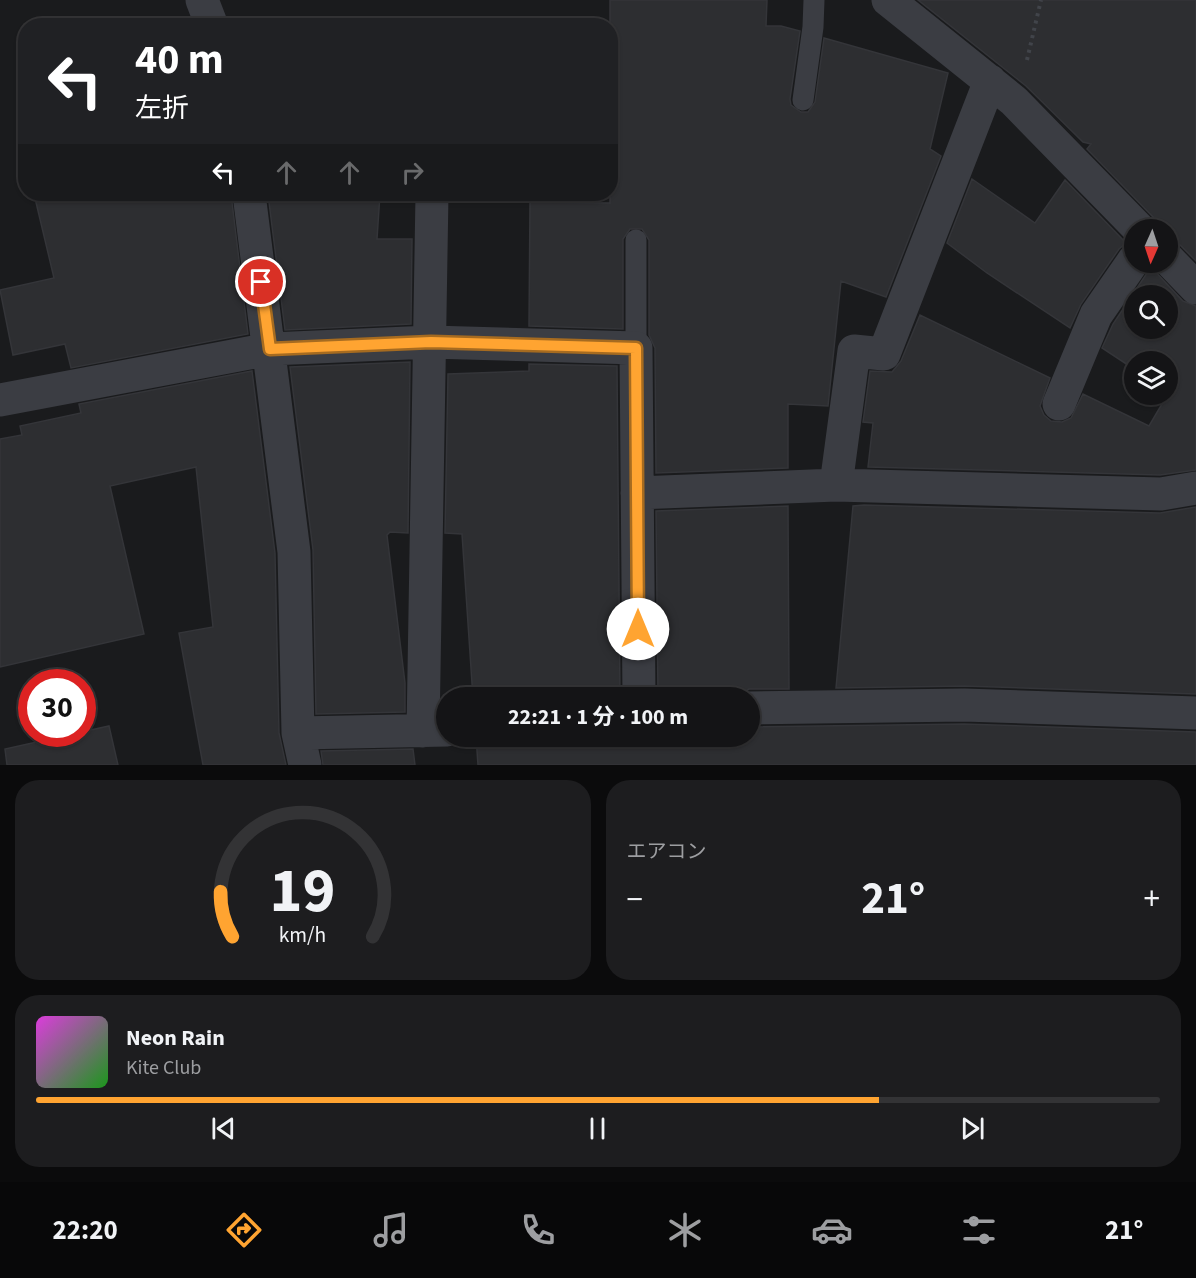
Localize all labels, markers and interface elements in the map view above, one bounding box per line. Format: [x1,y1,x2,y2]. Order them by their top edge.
text: 40 m [135,30,224,90]
icon: left [36,42,114,120]
text: 左折 [135,89,189,128]
icon: left [207,156,240,189]
icon: ahead [270,156,303,189]
icon: ahead [333,156,366,189]
icon: right [396,156,429,189]
north arrow [1124,219,1178,273]
map controls [1124,219,1178,405]
pin [235,256,286,307]
icon: arrive [244,265,277,298]
button: search [1124,285,1178,339]
button: layers [1124,351,1178,405]
position arrow [606,597,670,661]
speed limit sign: 30 [18,669,96,747]
text: 22:21 · 1 分 · 100 m [508,701,688,733]
text: エアコン [627,838,707,866]
text: 19 [270,847,336,936]
text: 21° [861,867,925,931]
text: − [627,876,643,923]
text: + [1144,876,1160,923]
text: km/h [279,920,327,951]
text: Neon Rain [126,1022,225,1054]
text: Kite Club [126,1054,201,1082]
icon: previous [207,1112,240,1145]
icon: pause [581,1112,614,1145]
icon: next [956,1112,989,1145]
icon: directions [223,1209,265,1251]
icon: music [370,1209,412,1251]
icon: phone [517,1209,559,1251]
icon: climate [664,1209,706,1251]
icon: car [811,1209,853,1251]
icon: filters [958,1209,1000,1251]
text: 22:20 [53,1211,118,1250]
text: 21° [1105,1211,1143,1250]

